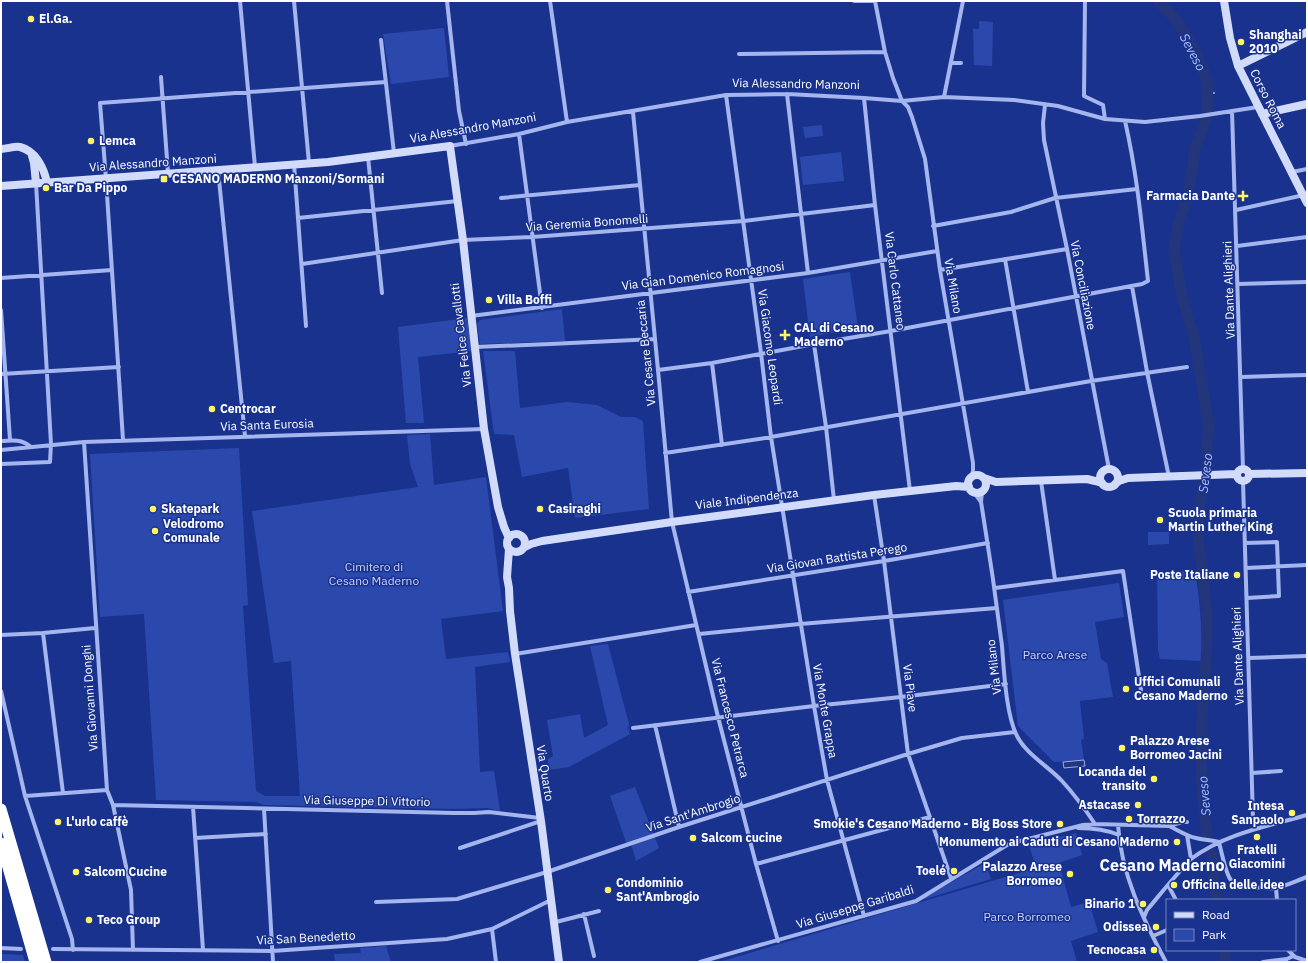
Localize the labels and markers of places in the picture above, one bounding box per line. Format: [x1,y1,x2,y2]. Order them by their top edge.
place label: El.Ga. [39,11,73,26]
marker: El.Ga. [26,14,36,24]
place label: Shanghai 2010 [1249,27,1302,56]
marker: Shanghai 2010 [1236,37,1246,47]
place label: Lemca [99,133,136,148]
marker: Lemca [86,136,96,146]
place label: CESANO MADERNO Manzoni/Sormani [172,171,385,186]
marker: CESANO MADERNO Manzoni/Sormani [159,174,169,184]
place label: Bar Da Pippo [54,180,127,195]
marker: Bar Da Pippo [41,183,51,193]
place label: Farmacia Dante [1146,188,1235,203]
marker: Farmacia Dante [1238,191,1248,201]
place label: Villa Boffi [497,292,552,307]
marker: Villa Boffi [484,295,494,305]
place label: CAL di Cesano Maderno [794,320,874,349]
marker: CAL di Cesano Maderno [779,329,791,341]
place label: Centrocar [220,401,276,416]
marker: Centrocar [207,404,217,414]
place label: Skatepark [161,501,219,516]
place label: Casiraghi [548,501,601,516]
marker: Skatepark [148,504,158,514]
marker: Casiraghi [535,504,545,514]
place label: Scuola primaria Martin Luther King [1168,505,1273,534]
marker: Scuola primaria Martin Luther King [1155,515,1165,525]
place label: Velodromo Comunale [163,516,224,545]
marker: Velodromo Comunale [150,526,160,536]
place label: Poste Italiane [1150,567,1229,582]
marker: Poste Italiane [1232,570,1242,580]
place label: Uffici Comunali Cesano Maderno [1134,674,1228,703]
marker: Uffici Comunali Cesano Maderno [1121,684,1131,694]
place label: Palazzo Arese Borromeo Jacini [1130,733,1222,762]
marker: Palazzo Arese Borromeo Jacini [1117,743,1127,753]
place label: Locanda del transito [1078,764,1146,793]
marker: Locanda del transito [1149,774,1159,784]
place label: Astacase [1079,797,1130,812]
place label: Intesa Sanpaolo [1231,798,1284,827]
marker: Astacase [1133,800,1143,810]
marker: Intesa Sanpaolo [1287,808,1297,818]
place label: Torrazzo [1137,811,1186,826]
place label: L'urlo caffè [66,814,128,829]
marker: Torrazzo [1124,814,1134,824]
place label: Smokie's Cesano Maderno - Big Boss Store [813,816,1052,831]
marker: L'urlo caffè [53,817,63,827]
marker: Smokie's Cesano Maderno - Big Boss Store [1055,819,1065,829]
place label: Salcom cucine [701,830,783,845]
marker: Fratelli Giacomini [1252,832,1262,842]
marker: Salcom cucine [688,833,698,843]
place label: Monumento ai Caduti di Cesano Maderno [939,834,1169,849]
marker: Monumento ai Caduti di Cesano Maderno [1172,837,1182,847]
place label: Fratelli Giacomini [1229,842,1285,871]
place label: Palazzo Arese Borromeo [983,859,1062,888]
place label: Toelé [916,863,946,878]
place label: Salcom Cucine [84,864,167,879]
marker: Toelé [949,866,959,876]
marker: Salcom Cucine [71,867,81,877]
marker: Palazzo Arese Borromeo [1065,869,1075,879]
place label: Condominio Sant'Ambrogio [616,875,700,904]
place label: Officina delle idee [1182,877,1284,892]
marker: Officina delle idee [1169,880,1179,890]
marker: Condominio Sant'Ambrogio [603,885,613,895]
place label: Binario 1 [1085,896,1135,911]
marker: Binario 1 [1138,899,1148,909]
place label: Teco Group [97,912,160,927]
marker: Teco Group [84,915,94,925]
place label: Odissea [1103,919,1148,934]
marker: Odissea [1151,922,1161,932]
place label: Tecnocasa [1087,942,1146,957]
marker: Tecnocasa [1149,945,1159,955]

